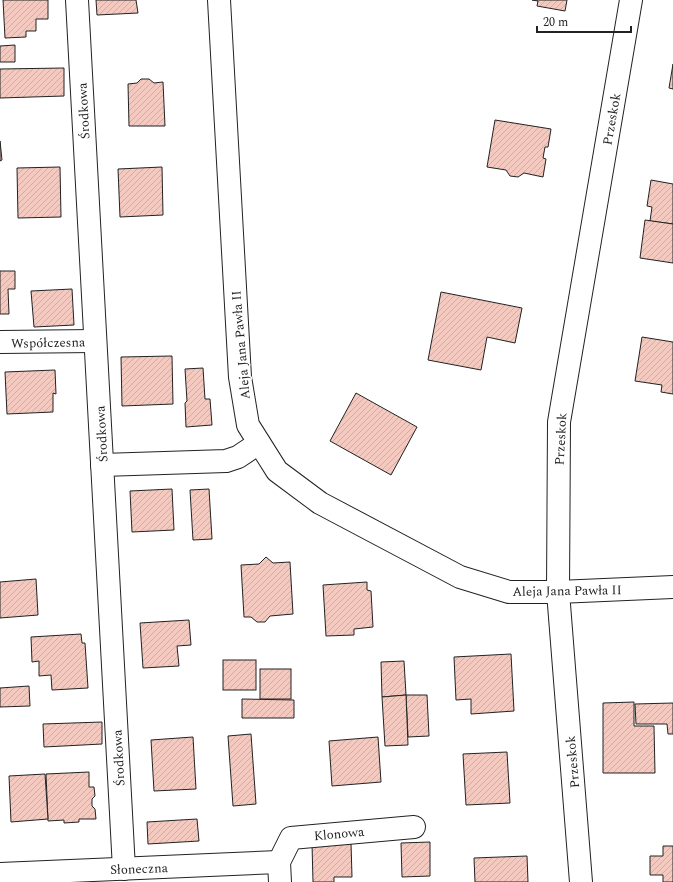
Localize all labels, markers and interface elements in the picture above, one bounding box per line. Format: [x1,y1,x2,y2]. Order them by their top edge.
scale bar [537,8,631,34]
text: 20 m [543,13,568,32]
street label: Środkowa [72,82,95,140]
street label: Przeskok [598,92,626,147]
street label: Aleja Jana Pawła II [226,290,256,400]
street label: Współczesna [11,332,86,354]
street label: Środkowa [90,405,113,463]
street label: Przeskok [550,412,572,466]
street label: Aleja Jana Pawła II [512,580,622,602]
street label: Środkowa [107,729,130,787]
street label: Przeskok [561,735,585,789]
street label: Klonowa [313,822,366,846]
street label: Słoneczna [110,858,169,880]

